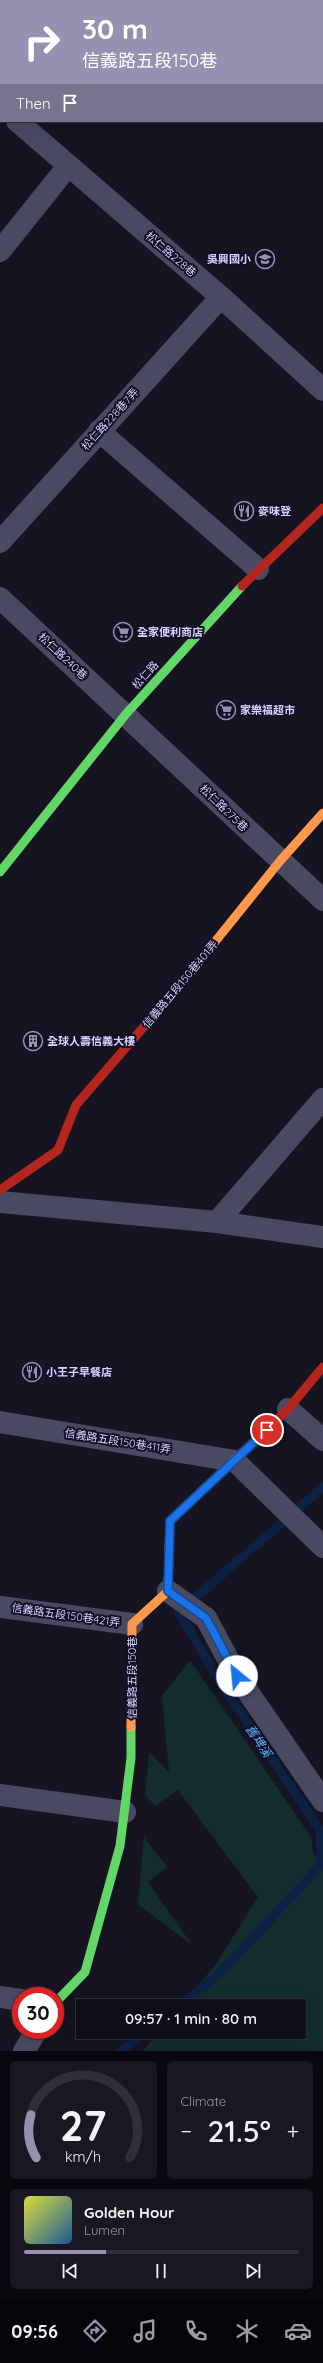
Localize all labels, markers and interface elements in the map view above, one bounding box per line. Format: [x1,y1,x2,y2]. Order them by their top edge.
text: 30 m [82,11,148,46]
icon: right [16,16,68,68]
text: 信義路五段150巷 [82,49,217,72]
icon: arrive [59,92,81,114]
text: Then [16,94,51,113]
street label: 松仁路228巷 [143,229,199,279]
school or university icon: 吳興國小 [254,248,276,270]
place label: 吳興國小 [207,252,251,266]
street label: 松仁路228巷7弄 [78,385,142,453]
restaurant icon: 麥味登 [233,500,255,522]
place label: 麥味登 [258,504,292,518]
supermarket icon: 全家便利商店 [112,621,134,643]
place label: 全家便利商店 [137,625,203,639]
street label: 松仁路240巷 [35,630,91,682]
street label: 松仁路 [129,658,161,692]
supermarket icon: 家樂福超市 [215,699,237,721]
place label: 家樂福超市 [240,703,295,717]
street label: 松仁路275巷 [197,782,251,834]
street label: 信義路五段150巷401弄 [139,937,221,1031]
building icon: 全球人壽信義大樓 [22,1030,44,1052]
place label: 全球人壽信義大樓 [47,1034,135,1048]
restaurant icon: 小王子早餐店 [21,1361,43,1383]
place label: 小王子早餐店 [46,1365,112,1379]
pin [250,1413,284,1447]
icon: arrive [256,1419,278,1441]
street label: 信義路五段150巷411弄 [64,1426,172,1456]
street label: 信義路五段150巷421弄 [11,1600,121,1630]
street label: 信義路五段150巷 [125,1637,139,1719]
position arrow [216,1655,258,1697]
water label: 舊埤溪 [243,1722,276,1762]
speed limit sign: 30 [12,1987,64,2039]
text: 09:57 · 1 min · 80 m [125,2009,257,2028]
text: Climate [181,2093,226,2109]
text: 27 [60,2099,107,2151]
text: 21.5° [208,2112,271,2150]
text: − [181,2117,192,2145]
text: + [287,2117,299,2145]
text: km/h [65,2148,101,2166]
text: Golden Hour [84,2203,175,2222]
text: Lumen [84,2222,125,2238]
icon: previous [59,2260,81,2282]
icon: pause [150,2260,172,2282]
icon: next [242,2260,264,2282]
icon: directions [81,2317,109,2345]
icon: music [131,2317,159,2345]
icon: phone [182,2317,210,2345]
icon: climate [233,2317,261,2345]
icon: car [284,2317,312,2345]
text: 09:56 [11,2320,58,2343]

